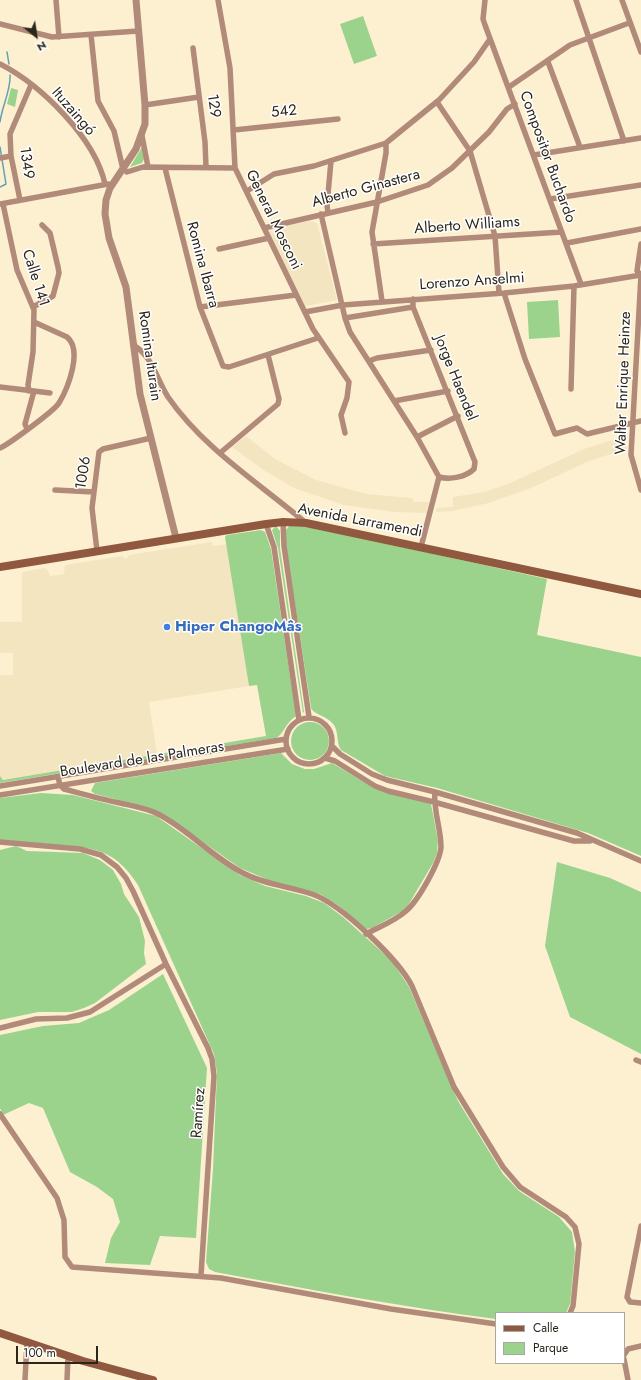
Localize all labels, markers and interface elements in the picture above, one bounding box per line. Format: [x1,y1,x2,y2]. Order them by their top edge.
north arrow [16,16,56,56]
text: N [34,37,50,56]
street label: Ituzaingó [47,84,99,140]
street label: Compositor Buchardo [515,89,579,225]
street label: 129 [202,93,224,119]
street label: 542 [270,102,298,122]
street label: 1349 [15,146,37,180]
street label: Alberto Ginastera [310,166,422,212]
street label: General Mosconi [241,167,305,273]
street label: Alberto Williams [414,213,520,239]
street label: Romina Ibarra [182,220,222,310]
street label: Calle 141 [17,247,53,309]
street label: Lorenzo Anselmi [419,269,525,295]
street label: Romina Iturain [134,310,164,402]
street label: Walter Enrique Heinze [613,311,635,455]
street label: Jorge Haendel [430,333,480,423]
street label: 1006 [72,455,96,491]
street label: Avenida Larramendi [296,500,424,542]
place label: Hiper ChangoMâs [175,618,302,636]
marker: Hiper ChangoMâs [162,622,172,632]
street label: Boulevard de las Palmeras [59,738,225,782]
street label: Ramírez [188,1087,210,1139]
legend [495,1312,625,1364]
text: Calle [533,1319,559,1337]
scale bar [18,1338,100,1364]
text: Parque [533,1339,568,1357]
text: 100 m [23,1344,56,1362]

